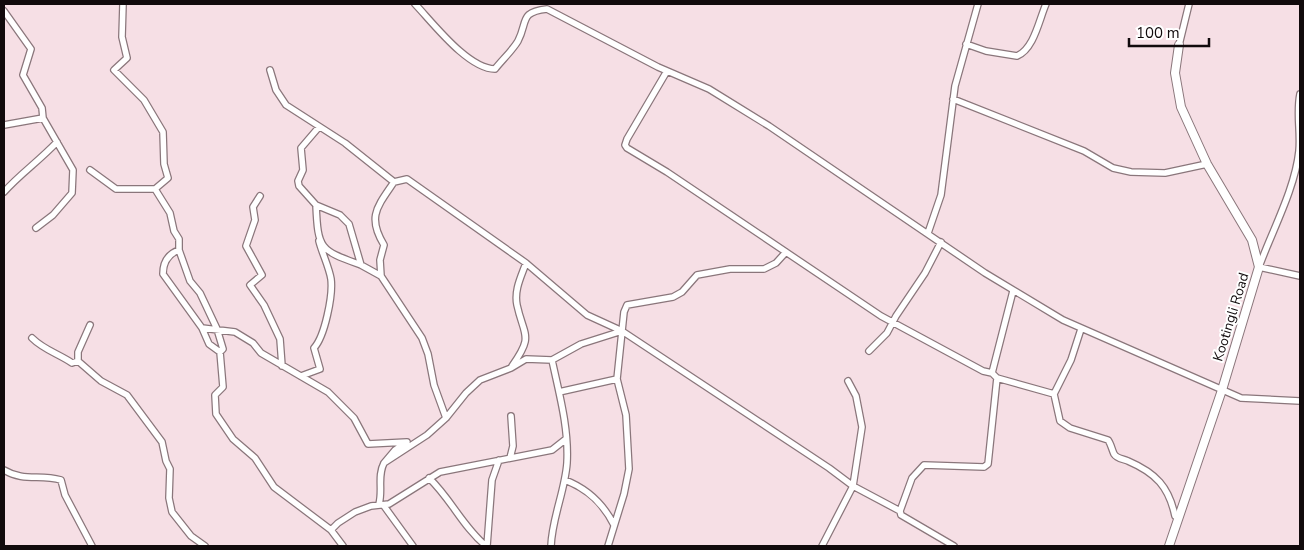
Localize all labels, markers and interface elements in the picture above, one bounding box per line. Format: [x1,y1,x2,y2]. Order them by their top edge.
scale bar [1129,15,1209,47]
text: 100 m [1136,23,1180,43]
street label: Kootingli Road [1208,270,1254,364]

